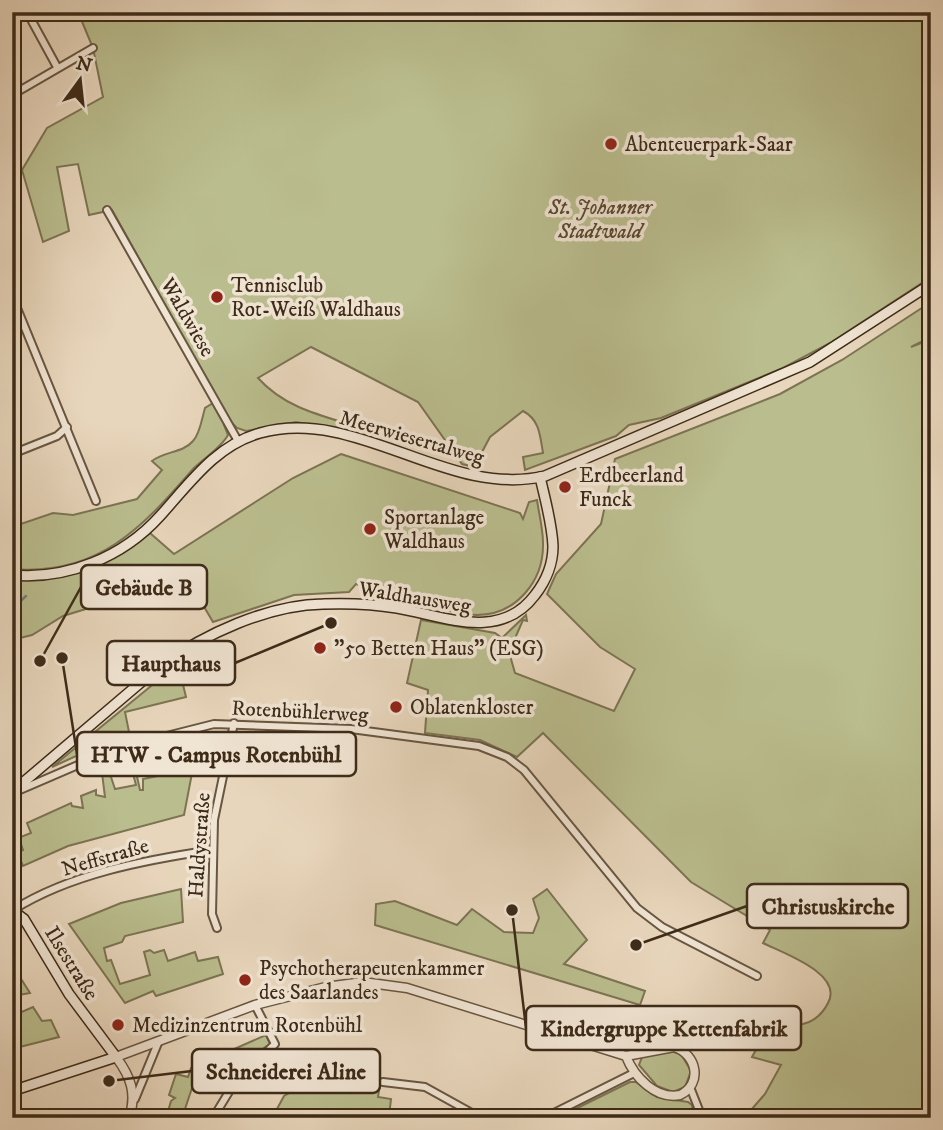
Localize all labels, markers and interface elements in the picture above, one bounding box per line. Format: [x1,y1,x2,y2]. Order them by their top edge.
north arrow [46,46,116,116]
text: N [73,52,95,78]
place label: Abenteuerpark-Saar [625,132,793,158]
marker: Abenteuerpark-Saar [603,136,619,152]
park label: St. Johanner Stadtwald [547,195,653,245]
street label: Waldwiese [154,273,220,362]
place label: Tennisclub Rot-Weiß Waldhaus [231,273,401,323]
marker: Tennisclub Rot-Weiß Waldhaus [209,289,225,305]
street label: Meerwiesertalweg [336,405,488,471]
place label: Erdbeerland Funck [579,463,684,513]
marker: Erdbeerland Funck [557,479,573,495]
place label: Sportanlage Waldhaus [383,505,485,555]
marker: Sportanlage Waldhaus [362,521,378,537]
callout: Gebäude B [81,565,207,609]
text: Gebäude B [95,574,193,603]
street label: Waldhausweg [356,576,473,620]
place label: "50 Betten Haus" (ESG) [334,636,544,662]
marker: "50 Betten Haus" (ESG) [312,640,328,656]
callout: Haupthaus [107,641,235,685]
text: Haupthaus [121,650,221,679]
street label: Rotenbühlerweg [231,695,370,729]
place label: Oblatenkloster [410,695,534,721]
marker: Oblatenkloster [388,699,404,715]
callout: HTW - Campus Rotenbühl [77,732,356,776]
text: HTW - Campus Rotenbühl [91,741,343,770]
street label: Haldystraße [183,791,217,898]
street label: Neffstraße [59,833,152,883]
callout: Christuskirche [747,884,908,928]
text: Christuskirche [762,893,895,922]
street label: Ilsestraße [38,922,104,1006]
place label: Psychotherapeutenkammer des Saarlandes [259,956,484,1006]
marker: Psychotherapeutenkammer des Saarlandes [237,972,253,988]
callout: Kindergruppe Kettenfabrik [526,1006,801,1050]
place label: Medizinzentrum Rotenbühl [132,1013,363,1039]
text: Kindergruppe Kettenfabrik [540,1015,788,1044]
marker: Medizinzentrum Rotenbühl [110,1017,126,1033]
callout: Schneiderei Aline [192,1049,380,1093]
text: Schneiderei Aline [206,1058,367,1087]

